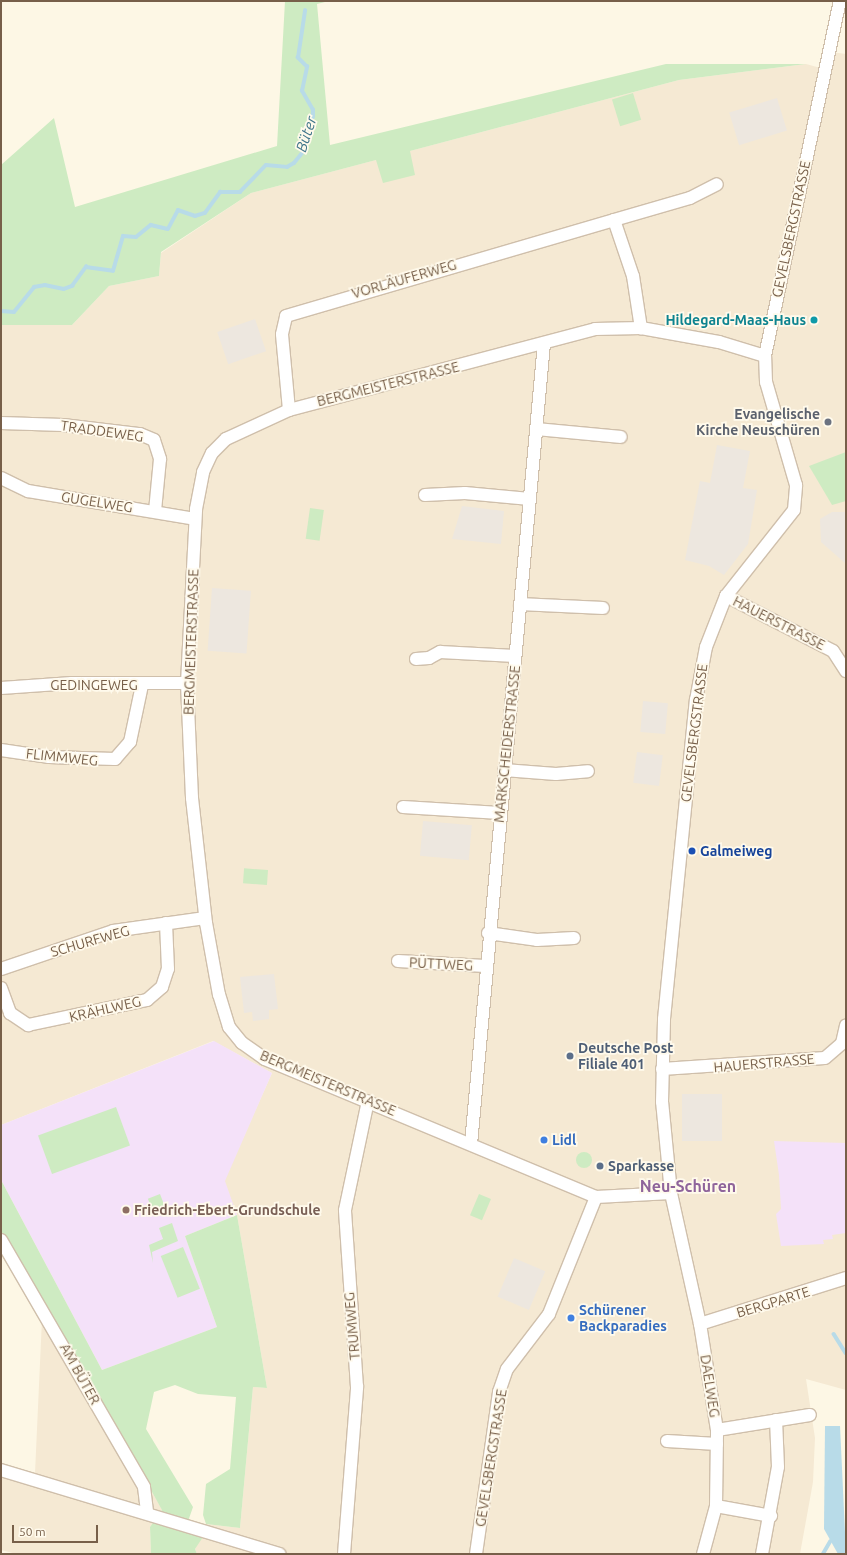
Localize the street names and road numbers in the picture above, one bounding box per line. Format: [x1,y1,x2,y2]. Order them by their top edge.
street label: GEVELSBERGSTRASSE [768,159,814,299]
street label: VORLÄUFERWEG [350,256,458,302]
street label: BERGMEISTERSTRASSE [315,358,461,410]
street label: TRADDEWEG [59,417,145,445]
street label: GUGELWEG [60,488,134,516]
street label: BERGMEISTERSTRASSE [180,569,202,715]
street label: HAUERSTRASSE [730,593,828,653]
street label: GEVELSBERGSTRASSE [677,663,711,803]
street label: MARKSCHEIDERSTRASSE [490,664,524,824]
street label: GEDINGEWEG [50,677,138,693]
street label: FLIMMWEG [25,745,99,769]
street label: SCHURFWEG [49,922,131,960]
street label: PÜTTWEG [409,954,473,974]
street label: KRÄHLWEG [68,993,142,1025]
street label: BERGMEISTERSTRASSE [258,1047,398,1119]
street label: HAUERSTRASSE [713,1050,815,1076]
street label: BERGPARTE [734,1283,812,1321]
street label: TRUMWEG [341,1291,363,1361]
street label: AM BÜTER [56,1340,104,1408]
street label: DAELWEG [697,1353,723,1419]
street label: GEVELSBERGSTRASSE [472,1388,510,1528]

